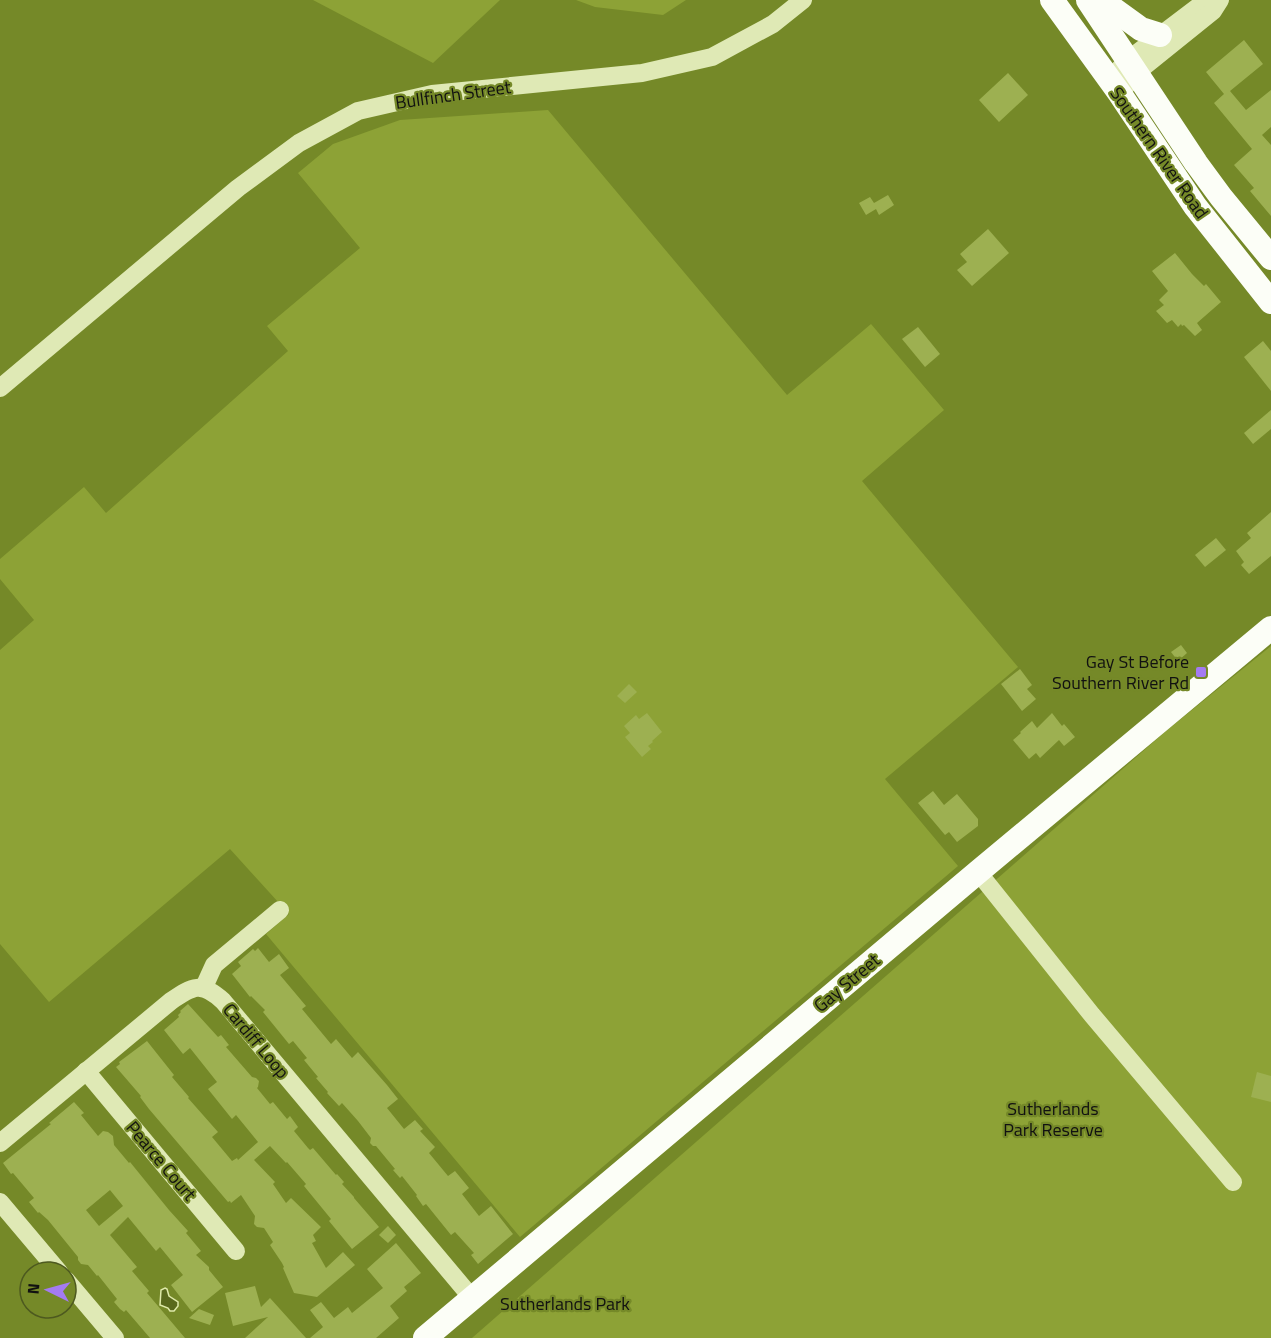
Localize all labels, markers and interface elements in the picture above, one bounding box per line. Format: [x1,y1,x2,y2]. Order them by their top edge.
street label: Bullfinch Street [393,73,513,116]
street label: Southern River Road [1104,81,1215,224]
place label: Gay St Before Southern River Rd [1052,648,1189,696]
marker: Gay St Before Southern River Rd [1194,665,1208,679]
street label: Gay Street [808,946,886,1018]
street label: Cardiff Loop [217,997,296,1084]
park label: Sutherlands Park Reserve [1003,1095,1103,1143]
street label: Pearce Court [120,1115,203,1207]
north arrow [18,1260,78,1320]
text: N [21,1282,45,1295]
park label: Sutherlands Park [500,1290,630,1317]

